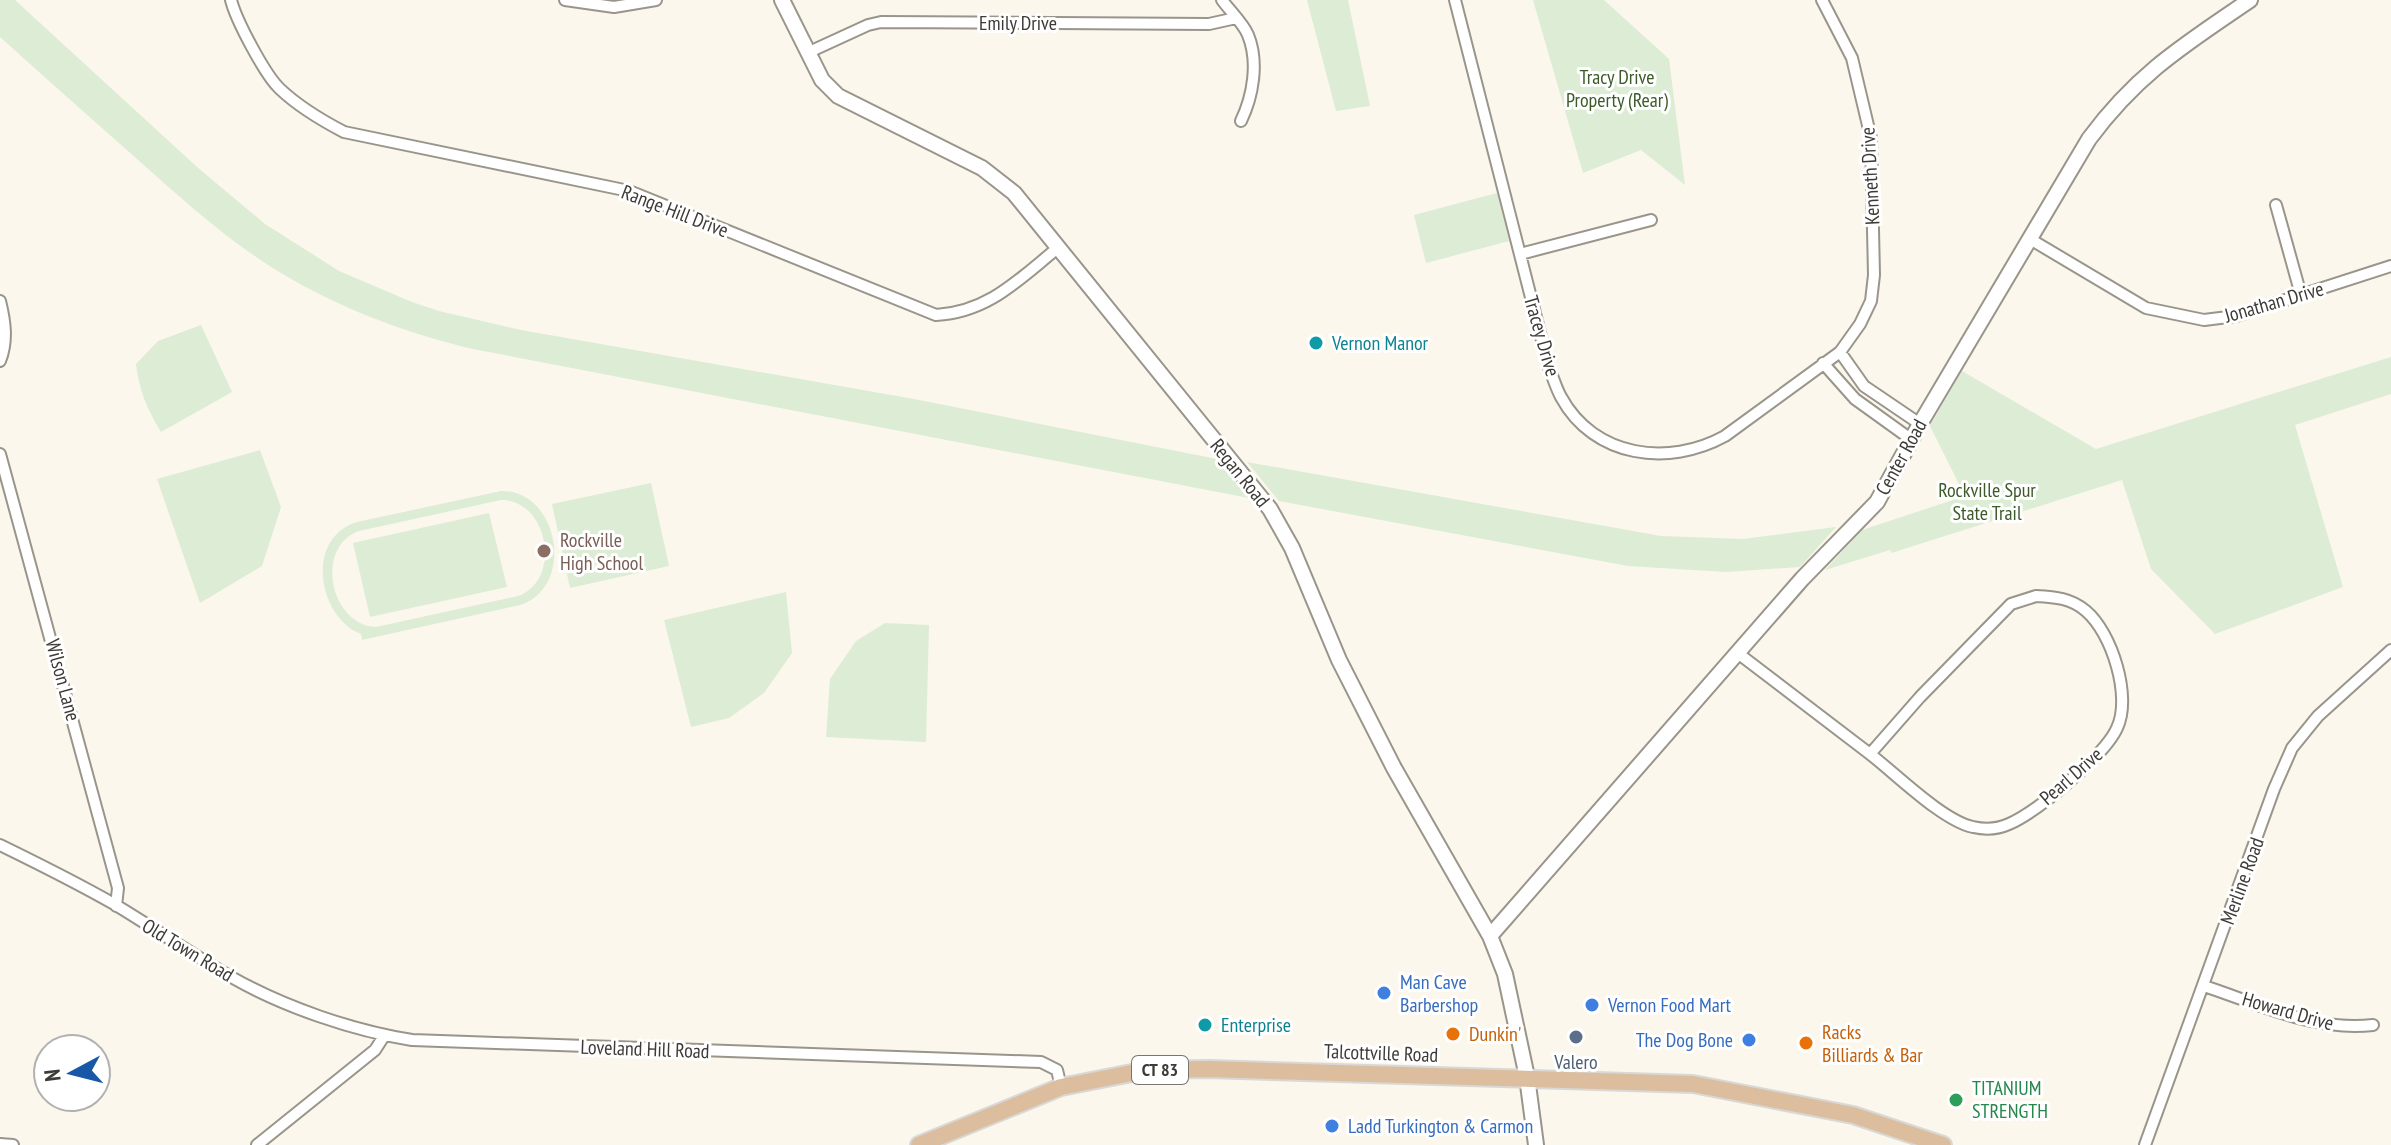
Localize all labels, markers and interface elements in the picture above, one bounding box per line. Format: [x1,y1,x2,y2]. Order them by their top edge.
street label: Emily Drive [979,10,1057,36]
park label: Tracy Drive Property (Rear) [1566,64,1668,113]
street label: Kenneth Drive [1854,126,1886,226]
street label: Range Hill Drive [618,179,732,243]
street label: Jonathan Drive [2220,275,2327,329]
street label: Tracey Drive [1518,293,1566,379]
place label: Vernon Manor [1331,330,1429,356]
marker: Vernon Manor [1307,334,1325,352]
street label: Center Road [1869,414,1933,500]
street label: Regan Road [1205,433,1275,513]
park label: Rockville Spur State Trail [1938,477,2036,526]
place label: Rockville High School [560,527,643,576]
marker: Rockville High School [535,542,553,560]
street label: Wilson Lane [40,636,86,724]
street label: Pearl Drive [2034,741,2108,811]
street label: Merline Road [2214,834,2270,928]
street label: Old Town Road [137,913,239,987]
place label: Man Cave Barbershop [1400,969,1478,1018]
marker: Man Cave Barbershop [1375,984,1393,1002]
street label: Howard Drive [2239,986,2337,1036]
place label: Vernon Food Mart [1607,992,1732,1018]
marker: Vernon Food Mart [1583,996,1601,1014]
place label: Enterprise [1221,1012,1291,1038]
marker: Enterprise [1196,1016,1214,1034]
place label: Racks Billiards & Bar [1822,1019,1923,1068]
place label: Dunkin' [1469,1021,1521,1047]
marker: Dunkin' [1444,1025,1462,1043]
place label: The Dog Bone [1636,1027,1733,1053]
marker: Valero [1567,1028,1585,1046]
marker: The Dog Bone [1740,1031,1758,1049]
north arrow [32,1033,112,1113]
street label: Loveland Hill Road [580,1034,710,1064]
marker: Racks Billiards & Bar [1797,1034,1815,1052]
street label: Talcottville Road [1323,1038,1439,1068]
place label: Valero [1553,1049,1598,1075]
road number: CT 83 [1132,1056,1188,1084]
text: N [38,1068,67,1083]
place label: TITANIUM STRENGTH [1972,1075,2048,1124]
marker: TITANIUM STRENGTH [1947,1091,1965,1109]
place label: Ladd Turkington & Carmon [1348,1113,1533,1139]
marker: Ladd Turkington & Carmon [1323,1117,1341,1135]

